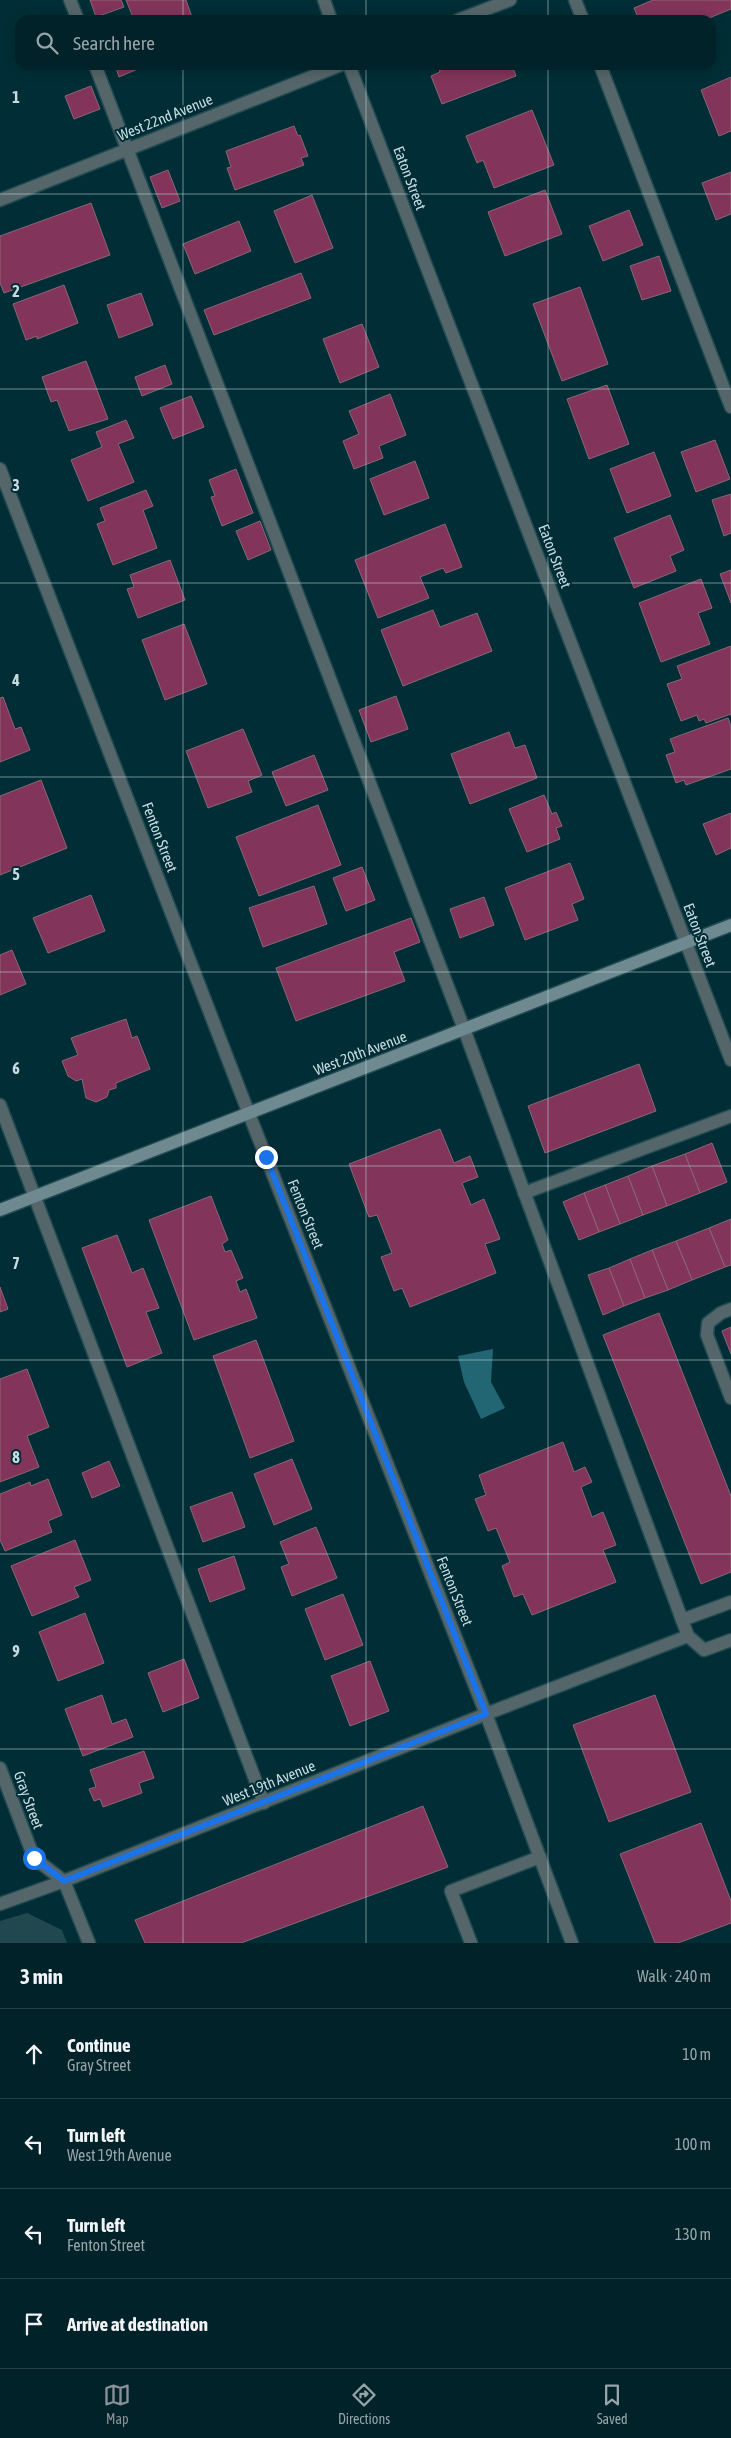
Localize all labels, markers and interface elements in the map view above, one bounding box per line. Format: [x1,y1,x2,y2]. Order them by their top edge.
search box [15,15,716,70]
icon: search [33,29,61,57]
text: Search here [73,32,155,54]
text: 1 [12,88,20,106]
street label: West 22nd Avenue [115,90,215,144]
street label: Eaton Street [390,144,430,212]
text: 2 [12,282,20,300]
text: 3 [12,476,20,494]
street label: Eaton Street [535,522,575,590]
text: 4 [11,671,20,689]
street label: Fenton Street [139,800,181,874]
text: 5 [12,865,20,883]
street label: Eaton Street [680,901,720,969]
street label: West 20th Avenue [311,1027,409,1079]
text: 6 [12,1059,20,1077]
route end [255,1146,278,1169]
street label: Fenton Street [284,1177,328,1251]
text: 7 [12,1254,20,1272]
text: 8 [12,1448,20,1466]
street label: Fenton Street [433,1554,477,1628]
text: 9 [12,1642,20,1660]
street label: West 19th Avenue [220,1757,318,1809]
street label: Gray Street [11,1769,47,1831]
route start [23,1847,46,1870]
text: 3 min [20,1964,63,1988]
text: Walk · 240 m [637,1967,711,1985]
text: Continue [67,2034,131,2056]
icon: ahead [20,2040,48,2068]
text: 10 m [682,2045,711,2063]
text: Gray Street [67,2056,131,2074]
text: Turn left [67,2124,125,2146]
icon: left [20,2130,48,2158]
text: 100 m [675,2135,711,2153]
text: West 19th Avenue [67,2146,172,2164]
text: Turn left [67,2214,125,2236]
icon: left [20,2220,48,2248]
text: 130 m [675,2225,711,2243]
text: Fenton Street [67,2236,145,2254]
icon: arrive [20,2310,48,2338]
text: Arrive at destination [67,2313,208,2335]
tab: Map [103,2381,131,2427]
tab: Directions [338,2381,390,2427]
tab: Saved [597,2381,628,2427]

